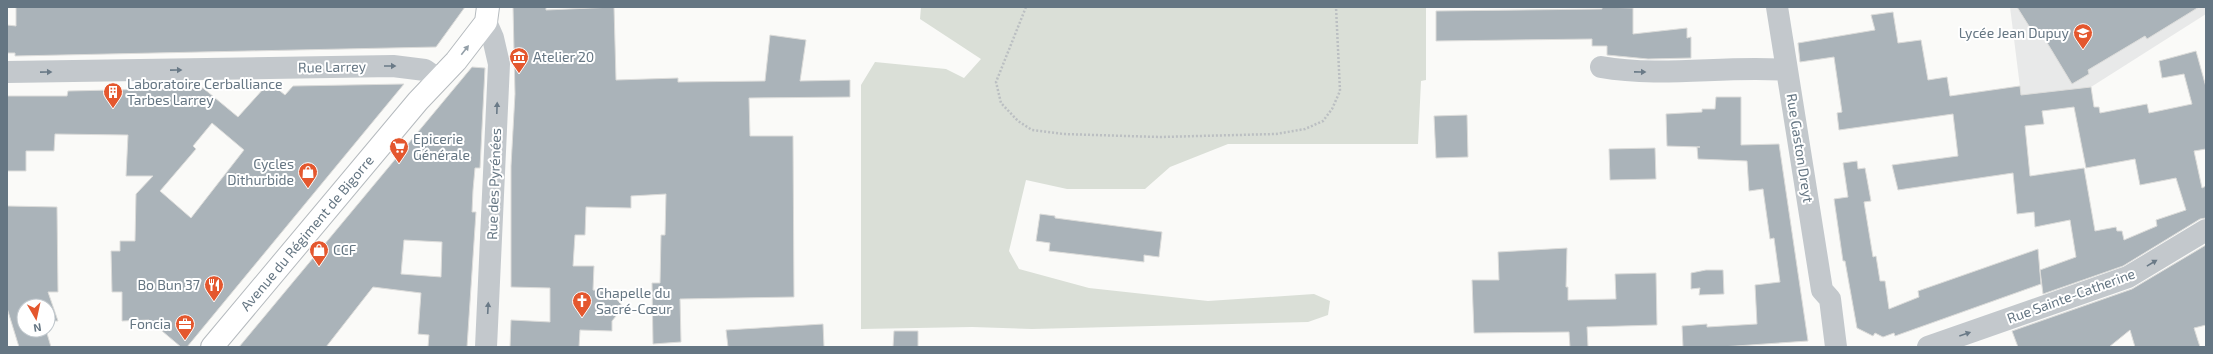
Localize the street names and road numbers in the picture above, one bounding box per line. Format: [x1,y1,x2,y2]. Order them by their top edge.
street label: Rue Larrey [298,57,367,76]
street label: Rue Gaston Dreyt [1783,92,1818,204]
street label: Rue des Pyrénées [483,128,504,240]
street label: Avenue du Régiment de Bigorre [236,151,377,314]
street label: Rue Sainte-Catherine [2005,264,2137,327]

